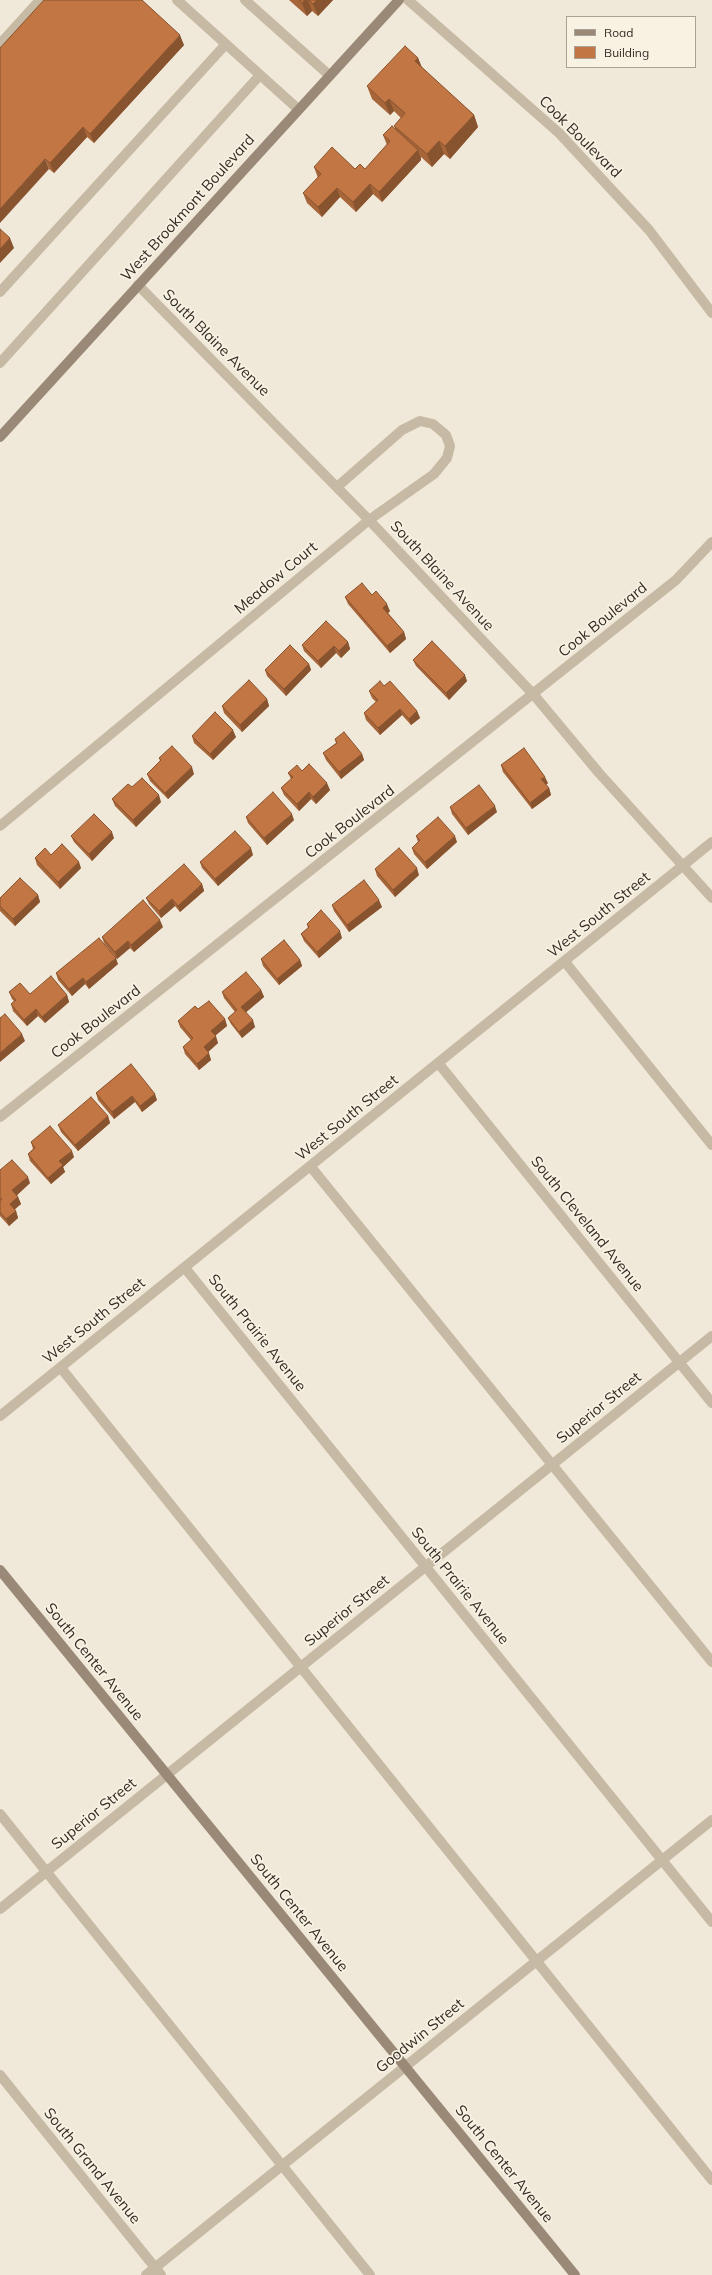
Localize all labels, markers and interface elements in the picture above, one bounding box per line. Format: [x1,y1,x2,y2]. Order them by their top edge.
legend [566,16,696,68]
text: Road [604,25,633,40]
text: Building [604,45,649,60]
street label: Cook Boulevard [535,92,625,182]
street label: West Brookmont Boulevard [117,131,259,285]
street label: South Blaine Avenue [159,286,273,400]
street label: South Blaine Avenue [386,517,498,635]
street label: Meadow Court [231,538,321,618]
street label: Cook Boulevard [555,579,651,661]
street label: Cook Boulevard [302,781,398,863]
street label: West South Street [544,868,654,962]
street label: Cook Boulevard [48,981,144,1063]
street label: West South Street [292,1071,402,1165]
street label: South Cleveland Avenue [527,1153,647,1295]
street label: South Prairie Avenue [204,1271,310,1395]
street label: West South Street [39,1274,149,1368]
street label: Superior Street [553,1368,645,1448]
street label: South Prairie Avenue [407,1524,513,1648]
street label: Superior Street [301,1571,393,1651]
street label: South Center Avenue [41,1600,147,1724]
street label: Superior Street [48,1774,140,1854]
street label: South Center Avenue [246,1851,352,1975]
street label: Goodwin Street [372,1995,468,2077]
street label: South Center Avenue [451,2102,557,2226]
street label: South Grand Avenue [40,2104,144,2228]

